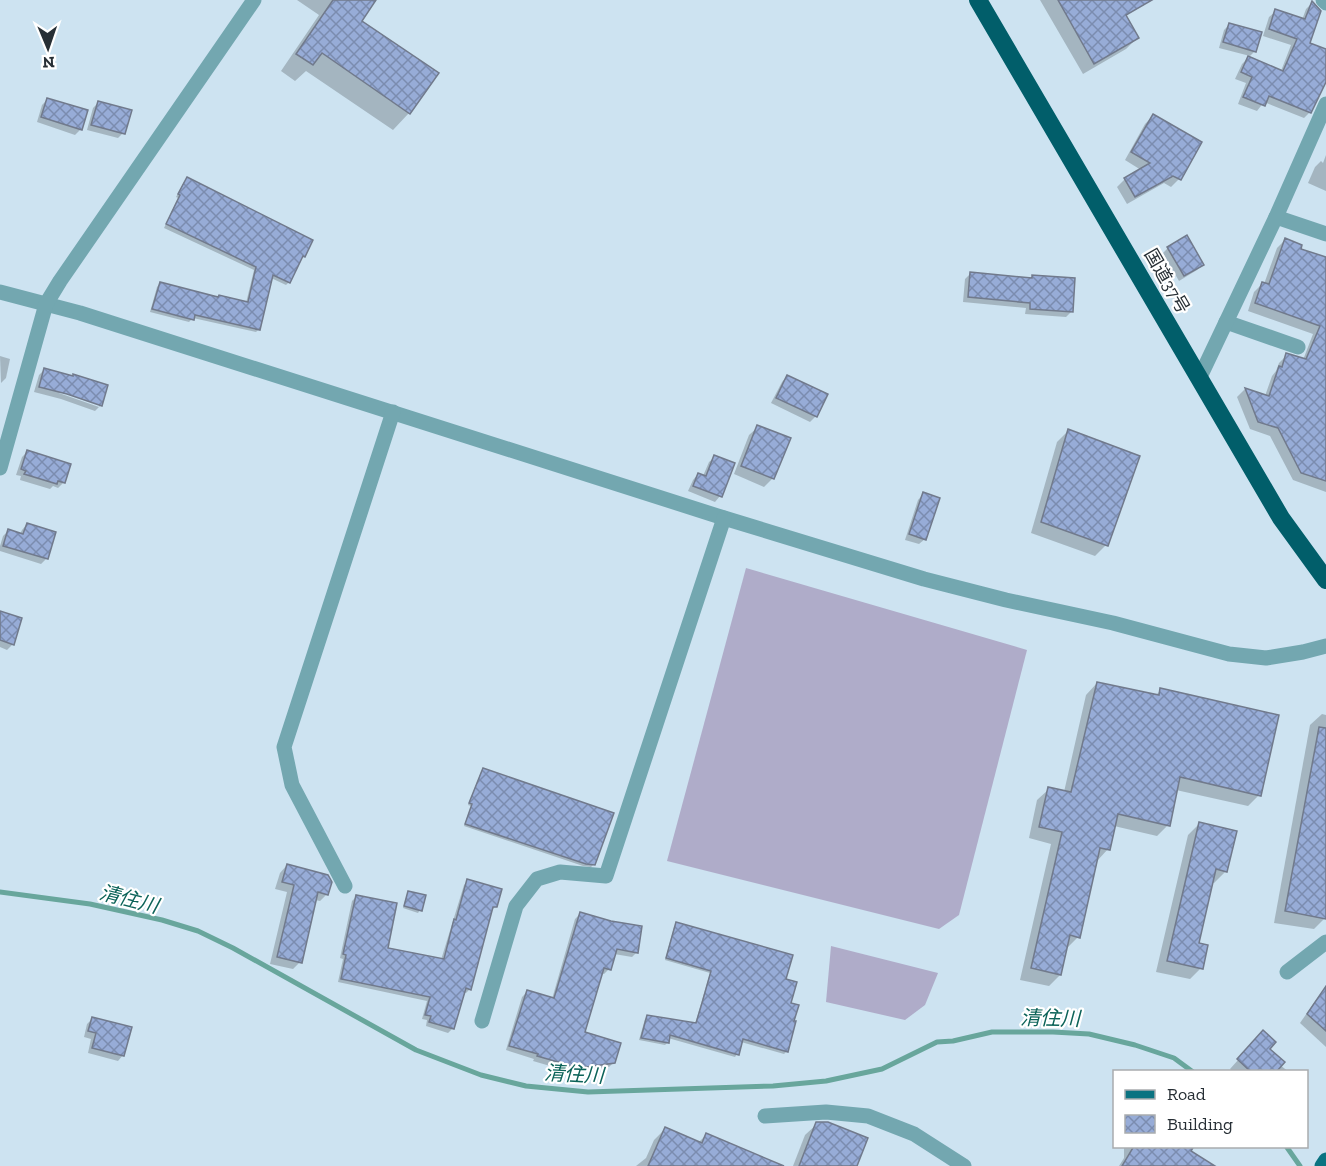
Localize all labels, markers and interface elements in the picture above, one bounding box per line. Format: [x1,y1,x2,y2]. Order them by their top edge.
north arrow [18,18,78,78]
text: N [42,53,55,72]
street label: 国道37号 [1140,245,1194,317]
water label: 清住川 [97,880,163,918]
water label: 清住川 [1020,1005,1082,1031]
water label: 清住川 [543,1060,607,1088]
legend [1113,1070,1308,1148]
text: Road [1167,1083,1206,1105]
text: Building [1167,1113,1233,1135]

